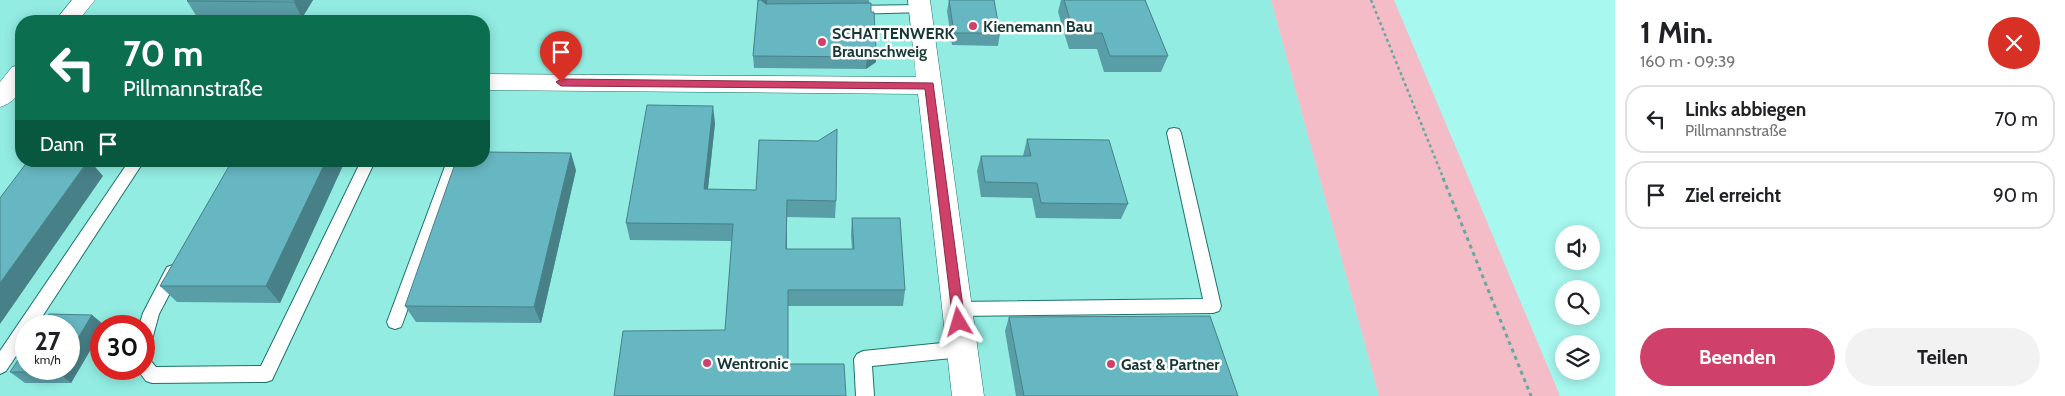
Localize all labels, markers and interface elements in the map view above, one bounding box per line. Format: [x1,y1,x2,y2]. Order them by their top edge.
text: 1 Min. [1640,14,1713,51]
place label: Kienemann Bau [983,17,1093,36]
button: close [1988,17,2040,69]
marker: Kienemann Bau [967,20,979,32]
place label: SCHATTENWERK Braunschweig [832,24,955,61]
pin [540,31,582,82]
text: 70 m [123,32,204,75]
icon: left [40,35,105,100]
marker: SCHATTENWERK Braunschweig [816,36,828,48]
icon: arrive [547,38,575,66]
text: 160 m · 09:39 [1640,52,1735,71]
text: Pillmannstraße [123,75,263,102]
text: Links abbiegen [1685,98,1806,121]
icon: left [1642,105,1670,133]
text: 70 m [1994,108,2038,131]
text: Pillmannstraße [1685,121,1787,140]
icon: arrive [94,130,122,158]
text: Dann [40,133,84,156]
icon: arrive [1642,181,1670,209]
text: Ziel erreicht [1685,184,1781,207]
text: 90 m [1993,184,2038,207]
map controls [1555,225,1600,380]
button: sound [1555,225,1600,270]
button: search [1555,280,1600,325]
position arrow [932,295,984,347]
speed limit sign: 30 [90,315,155,380]
text: 27 [35,326,60,356]
button: Beenden [1640,328,1835,386]
button: Teilen [1845,328,2040,386]
button: layers [1555,335,1600,380]
text: km/h [34,352,61,367]
place label: Wentronic [717,354,788,373]
place label: Gast & Partner [1121,355,1220,374]
marker: Wentronic [701,357,713,369]
marker: Gast & Partner [1105,358,1117,370]

